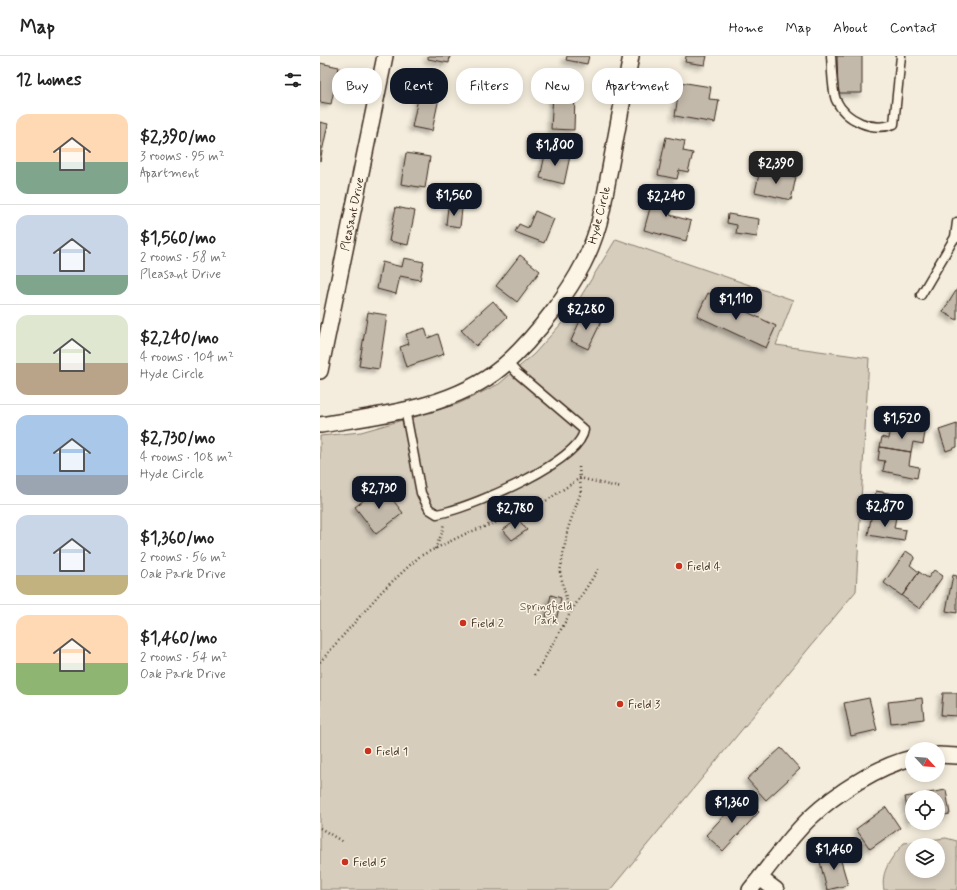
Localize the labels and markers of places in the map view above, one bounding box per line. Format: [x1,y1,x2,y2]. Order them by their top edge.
pin: $1,800 [522,133,588,167]
pin: $2,390 [743,151,809,185]
pin: $1,560 [421,183,487,217]
pin: $2,240 [633,184,699,218]
pin: $1,110 [703,287,769,321]
pin: $2,280 [553,297,619,331]
pin: $1,520 [869,406,935,440]
pin: $2,730 [346,476,412,510]
pin: $2,870 [852,494,918,528]
pin: $2,780 [482,496,548,530]
place label: Field 4 [687,559,721,575]
marker: Field 4 [674,561,684,571]
place label: Field 2 [471,616,504,632]
marker: Field 2 [458,618,468,628]
place label: Field 3 [628,697,661,713]
marker: Field 3 [615,699,625,709]
place label: Field 1 [376,744,408,760]
marker: Field 1 [363,746,373,756]
pin: $1,360 [699,790,765,824]
pin: $1,460 [801,837,867,871]
place label: Field 5 [353,855,387,871]
marker: Field 5 [340,857,350,867]

